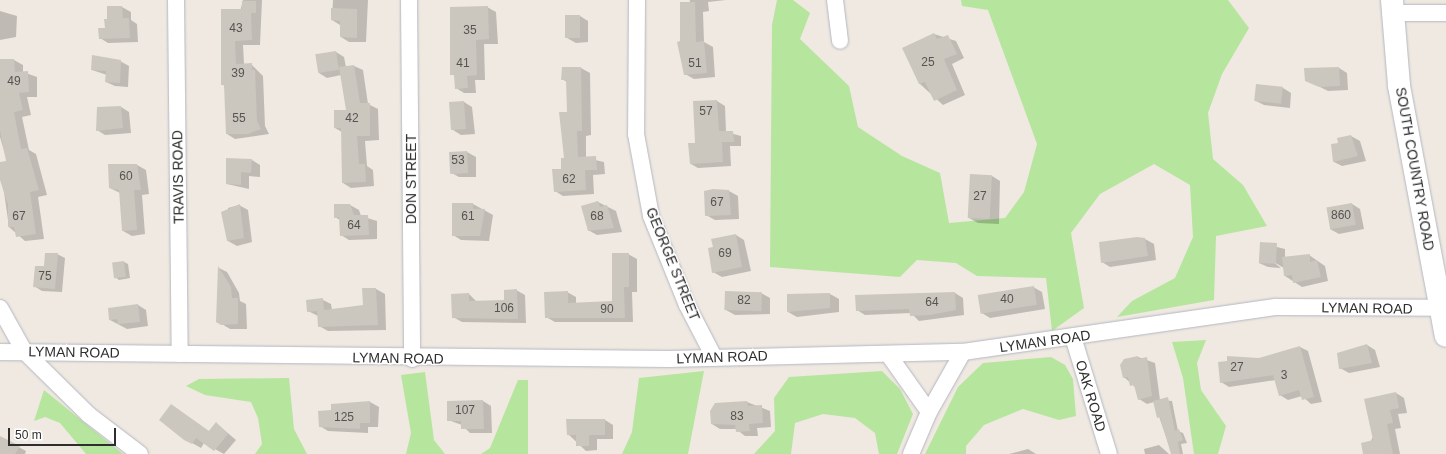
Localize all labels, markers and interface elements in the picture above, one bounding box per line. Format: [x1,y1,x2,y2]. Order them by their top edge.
house number: 43 [229,22,243,36]
house number: 35 [463,24,477,38]
house number: 25 [921,56,935,70]
house number: 41 [456,57,470,71]
house number: 51 [688,57,702,71]
house number: 39 [231,67,245,81]
house number: 49 [7,75,21,89]
street label: SOUTH COUNTRY ROAD [1392,86,1438,252]
house number: 57 [699,105,713,119]
house number: 55 [232,112,246,126]
house number: 42 [345,112,359,126]
street label: TRAVIS ROAD [169,130,187,224]
street label: DON STREET [403,134,419,224]
house number: 53 [451,154,465,168]
house number: 60 [119,170,133,184]
house number: 62 [562,173,576,187]
house number: 27 [973,190,987,204]
house number: 67 [710,196,724,210]
street label: GEORGE STREET [643,205,703,323]
house number: 860 [1331,209,1351,223]
house number: 67 [12,210,26,224]
house number: 61 [461,210,475,224]
house number: 68 [590,210,604,224]
house number: 64 [347,219,361,233]
house number: 69 [718,247,732,261]
house number: 75 [38,270,52,284]
house number: 40 [1000,293,1014,307]
house number: 82 [737,294,751,308]
house number: 64 [925,296,939,310]
street label: LYMAN ROAD [1321,299,1413,317]
house number: 106 [494,302,514,316]
house number: 90 [600,303,614,317]
street label: LYMAN ROAD [999,326,1091,356]
street label: LYMAN ROAD [28,343,120,361]
street label: LYMAN ROAD [676,347,768,367]
street label: LYMAN ROAD [352,349,444,367]
street label: OAK ROAD [1072,358,1110,434]
house number: 27 [1230,361,1244,375]
house number: 3 [1281,369,1287,383]
house number: 107 [455,404,475,418]
house number: 83 [730,410,744,424]
house number: 125 [334,411,354,425]
scale bar [10,420,118,446]
text: 50 m [15,428,42,442]

